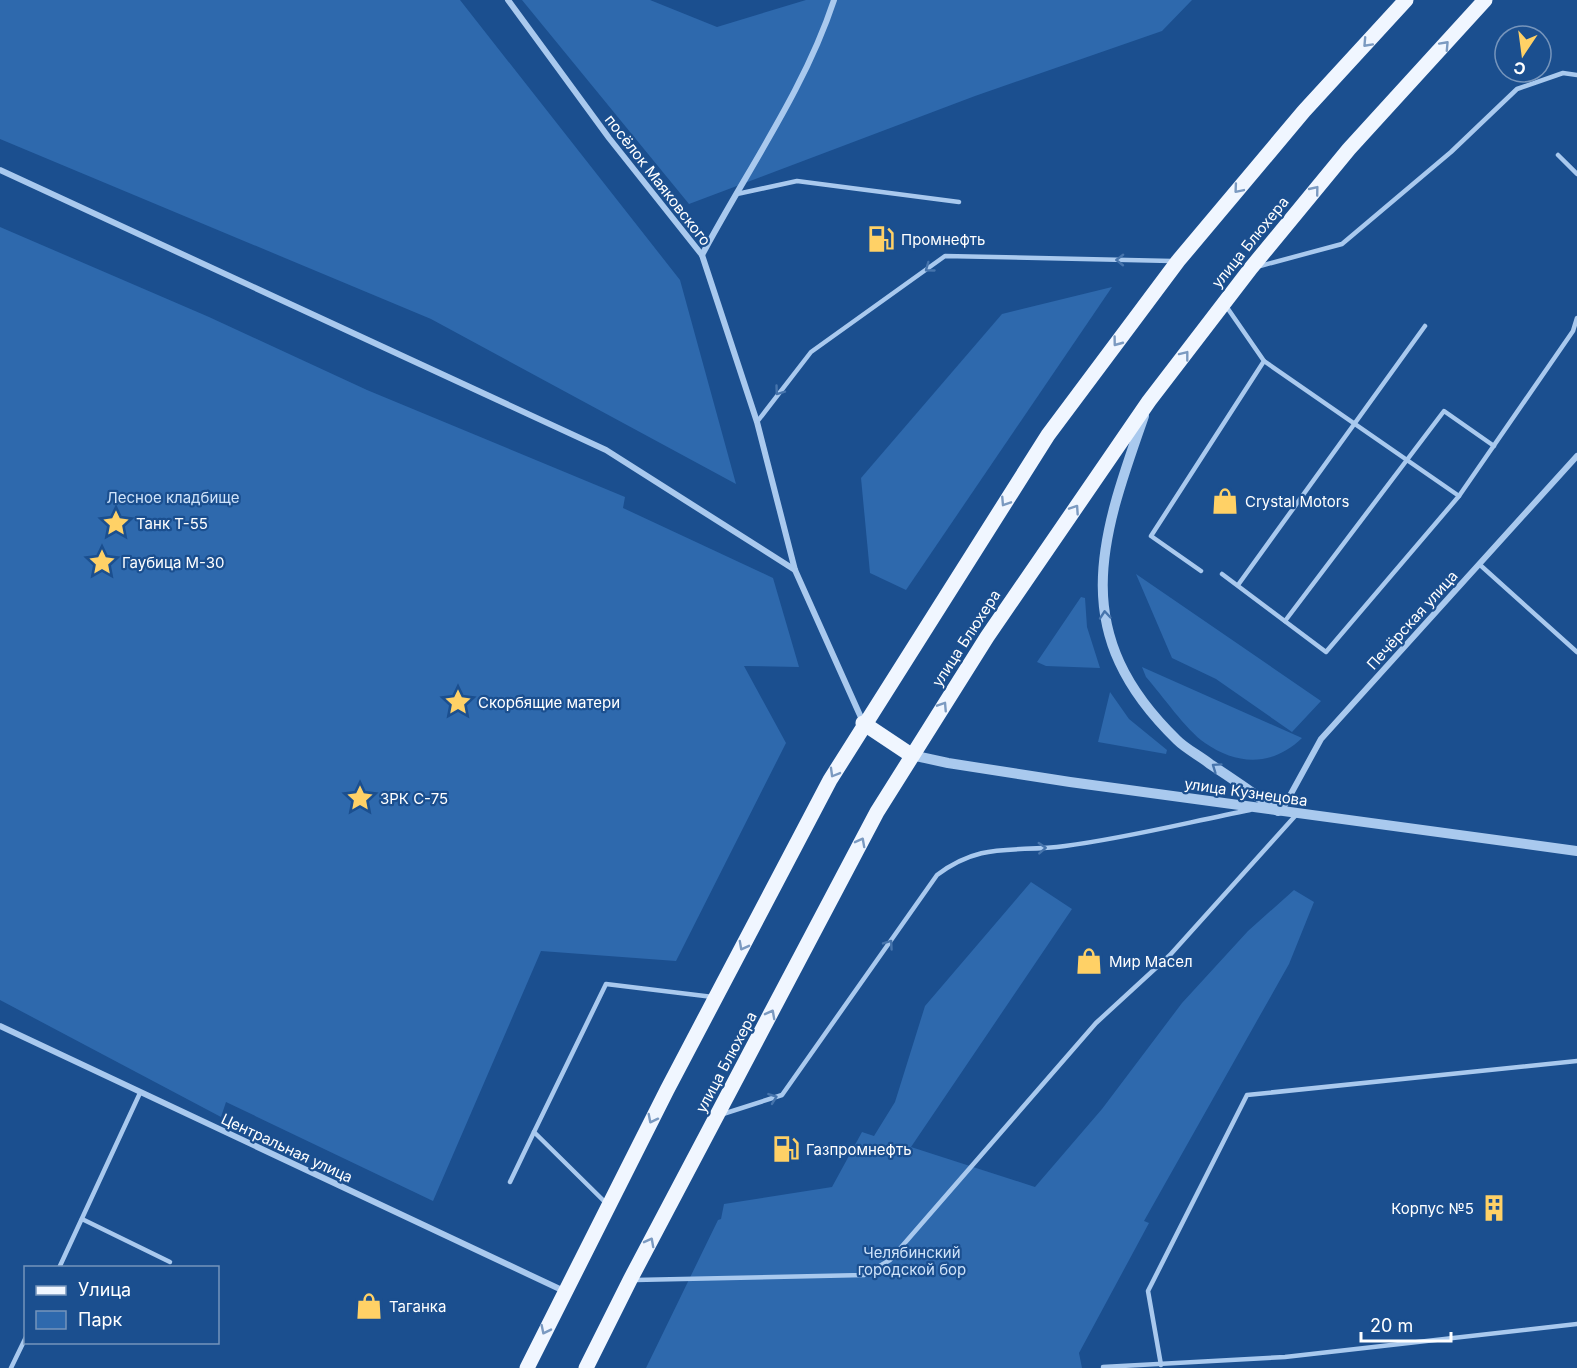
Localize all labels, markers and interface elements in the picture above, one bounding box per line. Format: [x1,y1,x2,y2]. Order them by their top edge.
north arrow [1493,24,1553,84]
one-way arrow [1363,36,1374,47]
one-way arrow [1438,41,1449,51]
text: С [1511,58,1528,80]
street label: посёлок Маяковского [601,111,715,249]
one-way arrow [1234,182,1245,193]
one-way arrow [1308,186,1319,197]
street label: улица Блюхера [1207,193,1293,291]
fuel station icon: Промнефть [866,224,896,254]
place label: Промнефть [901,230,985,249]
one-way arrow [1115,254,1124,266]
one-way arrow [924,261,935,272]
one-way arrow [1113,336,1124,347]
one-way arrow [1177,350,1188,361]
one-way arrow [775,385,786,396]
shop icon: Crystal Motors [1210,486,1240,516]
park label: Лесное кладбище [107,488,239,507]
place label: Crystal Motors [1245,492,1349,511]
one-way arrow [1001,496,1013,506]
one-way arrow [1068,505,1079,516]
place icon: Танк Т-55 [101,508,131,538]
place label: Танк Т-55 [136,514,208,533]
place icon: Гаубица М-30 [87,547,117,577]
place label: Гаубица М-30 [122,553,225,572]
street label: Печёрская улица [1362,566,1462,674]
street label: улица Блюхера [928,586,1004,690]
one-way arrow [1099,610,1112,619]
place icon: Скорбящие матери [443,687,473,717]
place label: Скорбящие матери [478,693,620,712]
one-way arrow [935,702,947,712]
one-way arrow [1211,763,1222,774]
one-way arrow [829,767,841,777]
street label: улица Кузнецова [1183,774,1309,810]
place icon: ЗРК С-75 [345,783,375,813]
place label: ЗРК С-75 [380,789,448,808]
one-way arrow [854,837,866,848]
one-way arrow [1037,841,1046,854]
one-way arrow [739,939,750,950]
one-way arrow [882,939,893,950]
shop icon: Мир Масел [1074,946,1104,976]
place label: Мир Масел [1109,952,1193,971]
street label: улица Блюхера [691,1008,761,1116]
one-way arrow [764,1010,775,1021]
one-way arrow [767,1092,778,1105]
street label: Центральная улица [218,1109,356,1187]
one-way arrow [648,1112,660,1123]
fuel station icon: Газпромнефть [771,1134,801,1164]
place label: Газпромнефть [806,1140,912,1159]
building icon: Корпус №5 [1479,1193,1509,1223]
place label: Корпус №5 [1391,1199,1474,1218]
one-way arrow [643,1238,654,1248]
park label: Челябинский городской бор [858,1243,966,1279]
legend [24,1266,219,1344]
text: Улица [78,1279,131,1300]
shop icon: Таганка [354,1291,384,1321]
place label: Таганка [389,1297,446,1316]
scale bar [1361,1305,1451,1343]
text: Парк [78,1309,123,1330]
text: 20 m [1370,1315,1413,1336]
one-way arrow [541,1323,553,1334]

